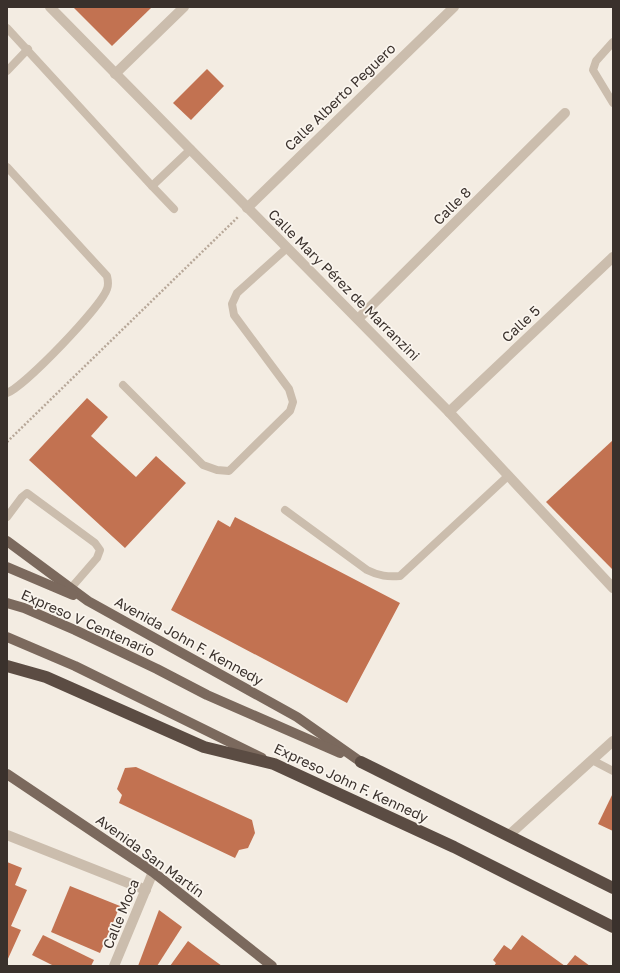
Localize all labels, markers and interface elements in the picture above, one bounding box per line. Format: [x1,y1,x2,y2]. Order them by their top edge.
street label: Calle Alberto Peguero [281,39,399,154]
street label: Calle 8 [429,183,474,228]
street label: Calle Mary Pérez de Marranzini [265,205,424,364]
street label: Calle 5 [498,302,543,346]
street label: Expreso V Centenario [19,585,158,660]
street label: Avenida John F. Kennedy [112,593,267,689]
street label: Expreso John F. Kennedy [271,739,431,826]
street label: Avenida San Martín [93,811,208,900]
street label: Calle Moca [99,876,142,951]

